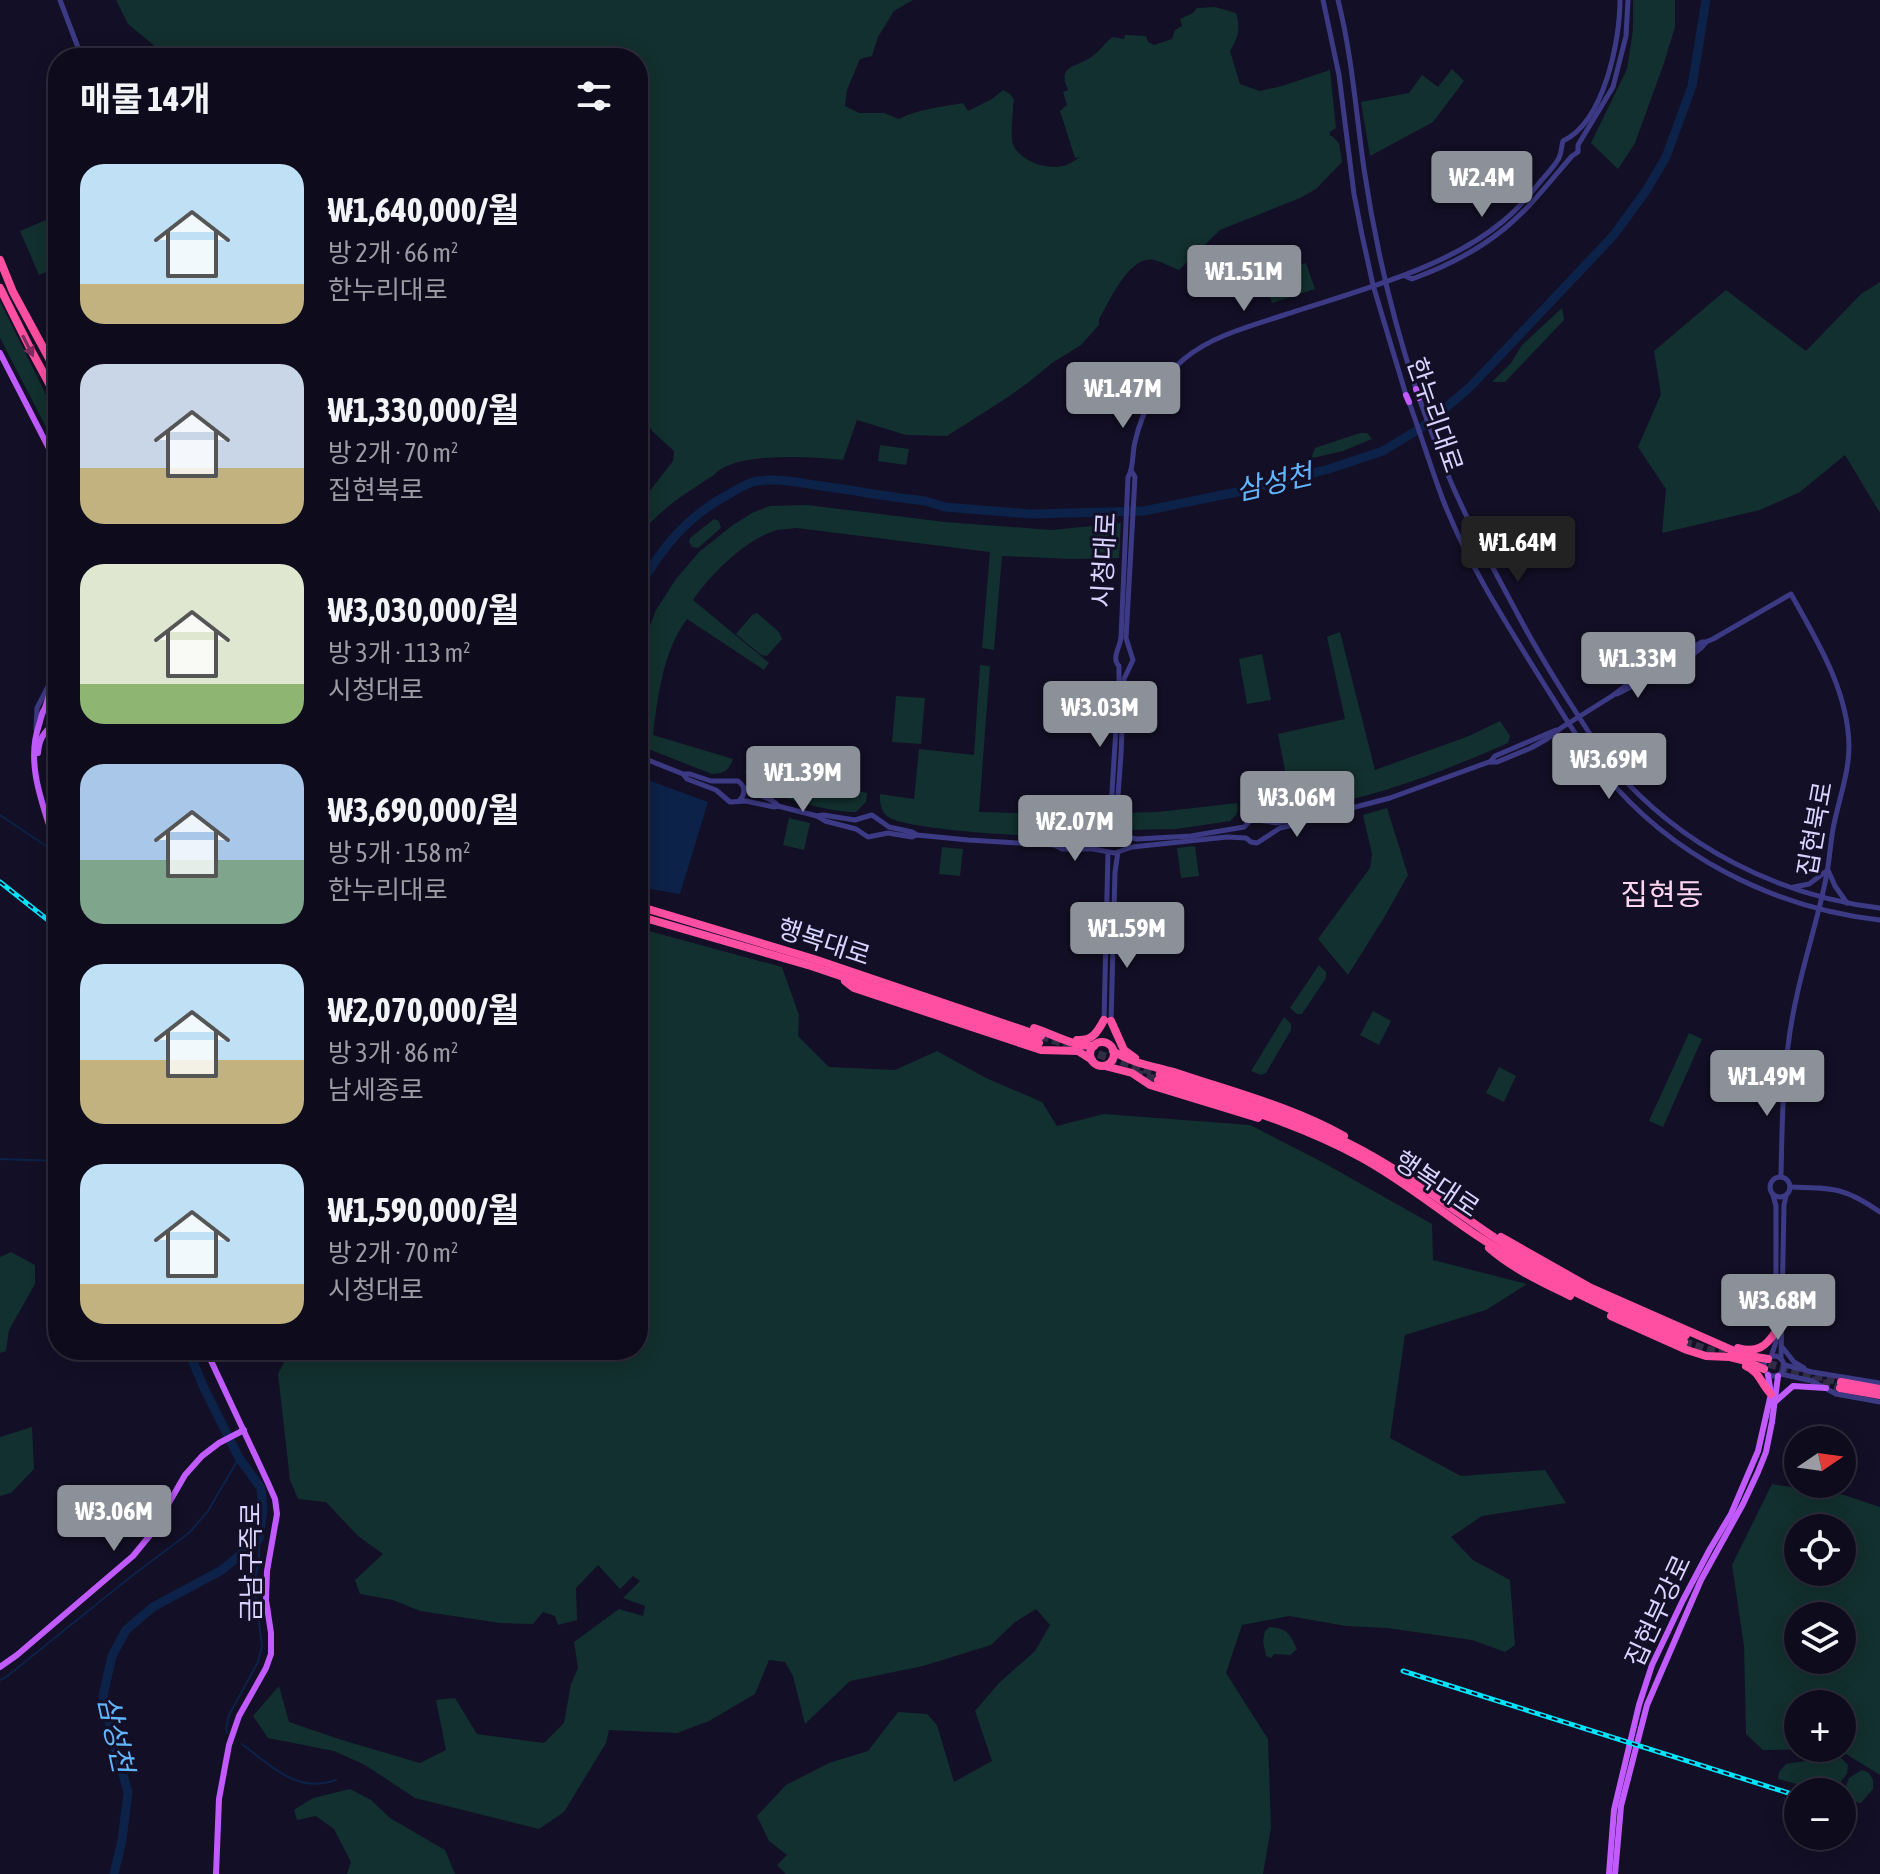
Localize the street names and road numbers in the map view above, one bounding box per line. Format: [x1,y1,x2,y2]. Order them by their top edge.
street label: 한누리대로 [1401,354,1469,476]
street label: 시청대로 [1087,511,1121,609]
street label: 집현북로 [1792,779,1838,879]
street label: 행복대로 [774,913,874,971]
street label: 행복대로 [1389,1145,1485,1223]
street label: 금남구즉로 [236,1502,266,1622]
street label: 집현부강로 [1619,1550,1697,1672]

